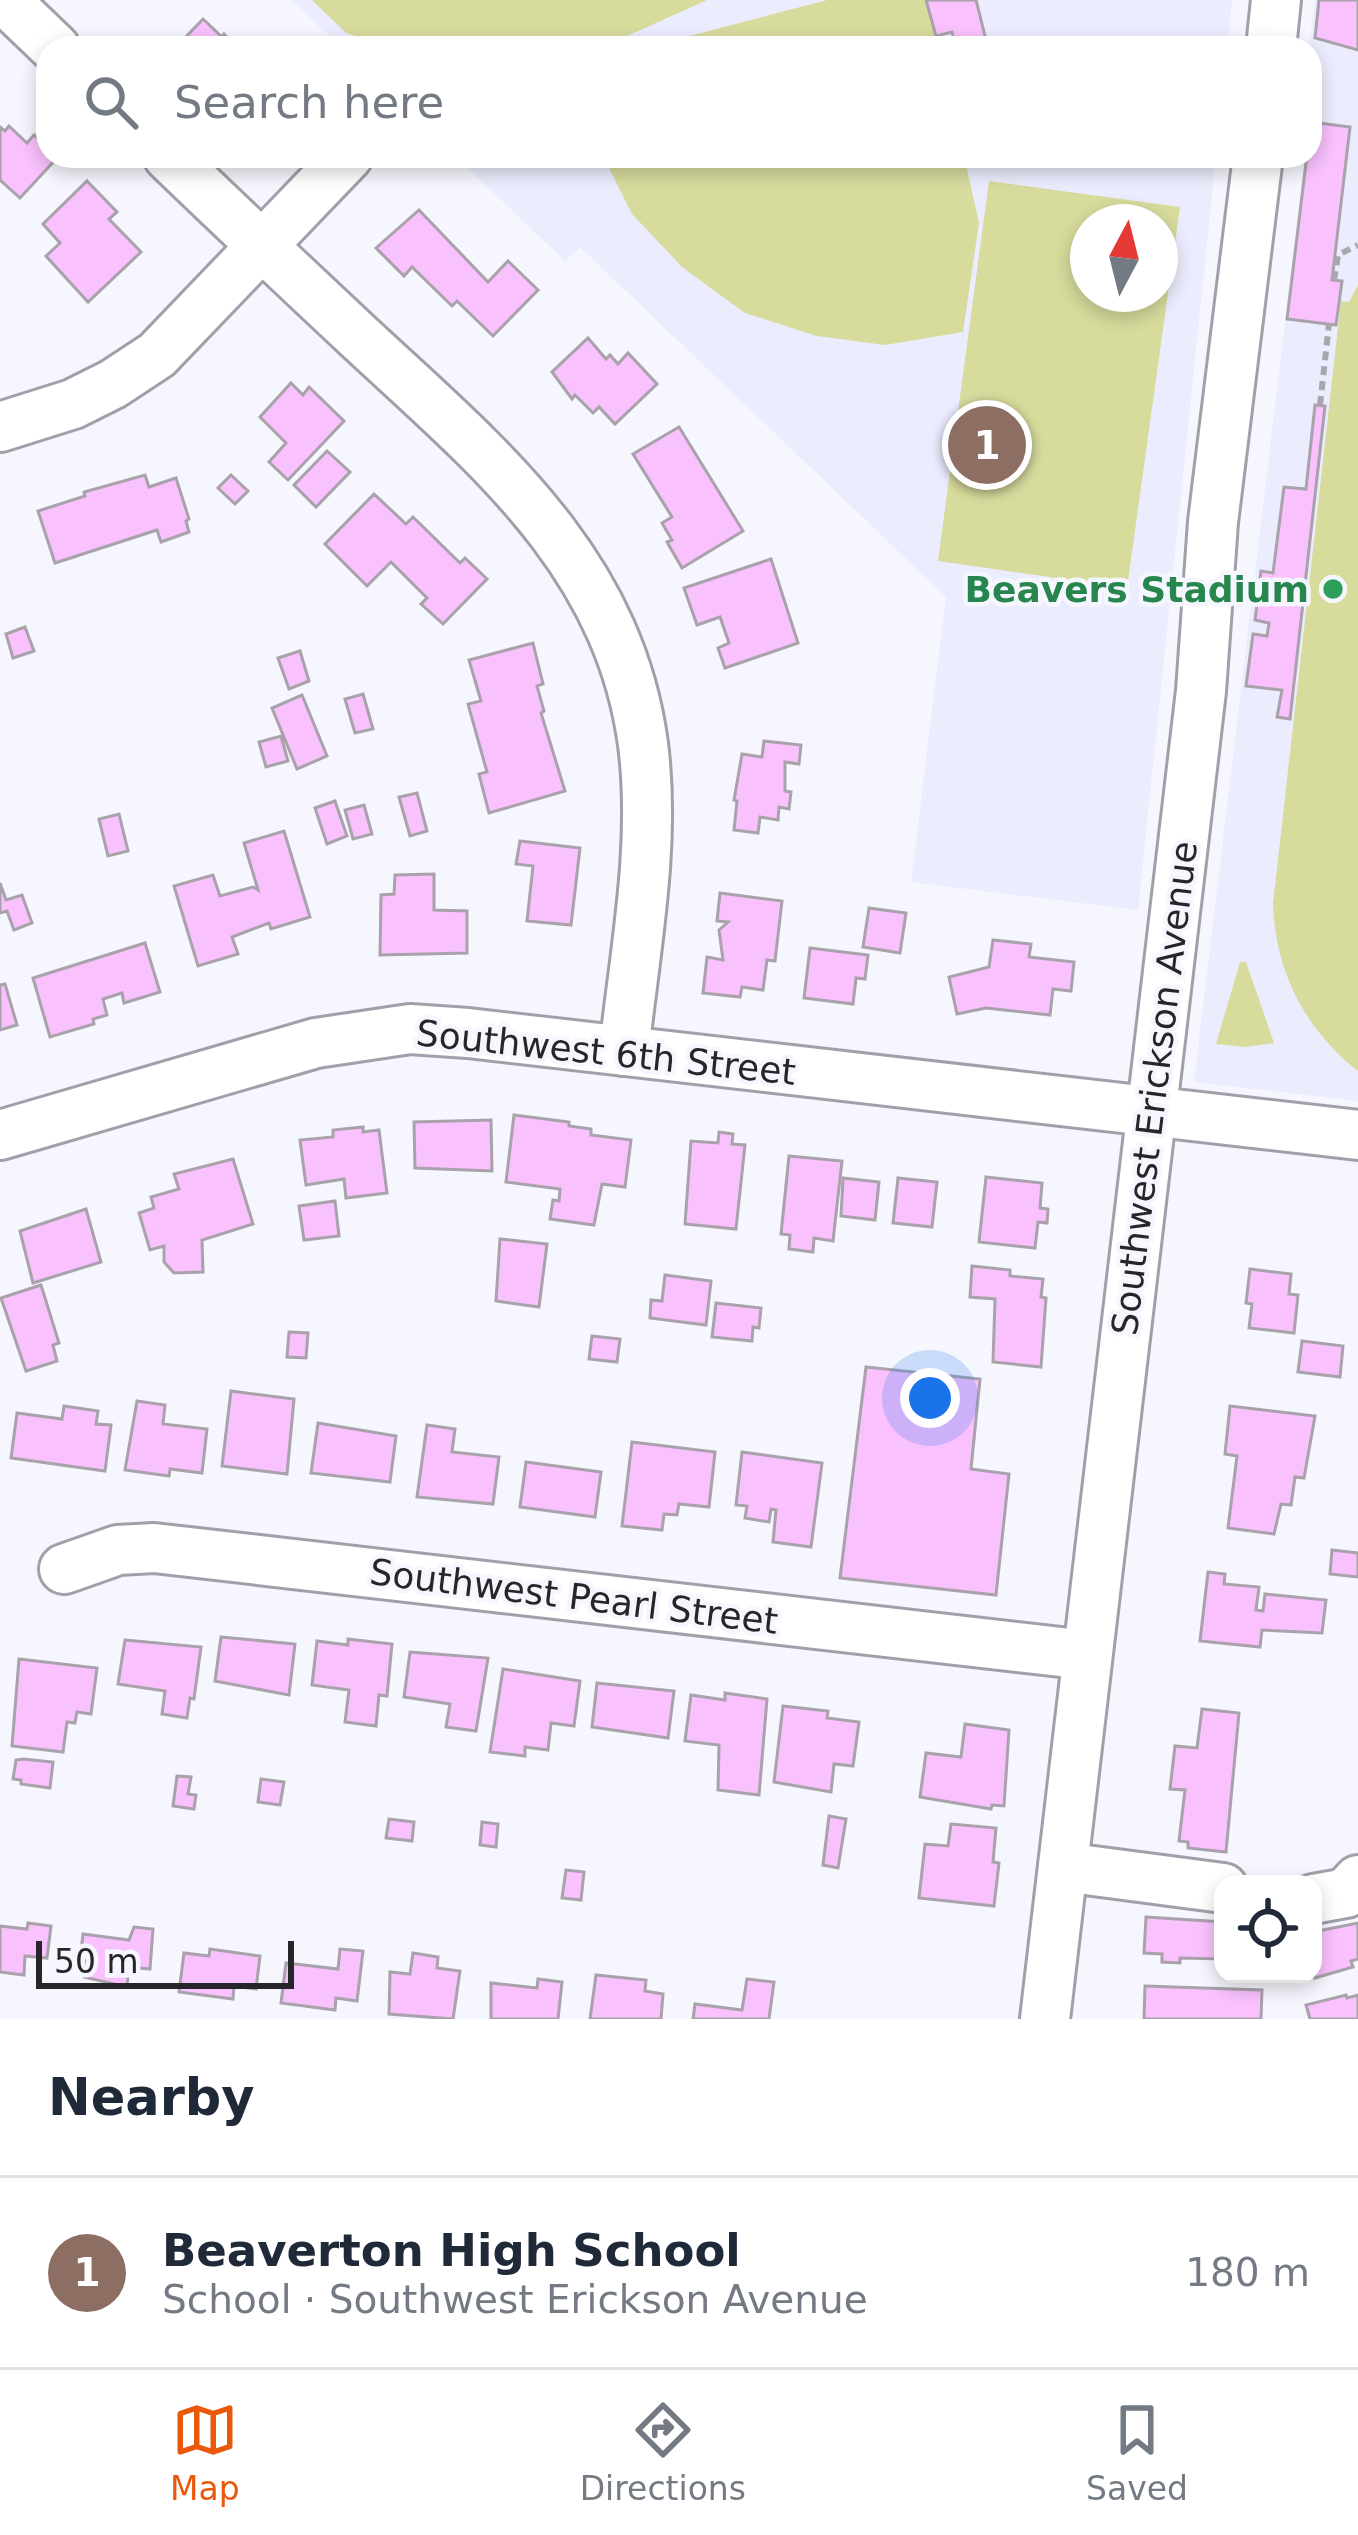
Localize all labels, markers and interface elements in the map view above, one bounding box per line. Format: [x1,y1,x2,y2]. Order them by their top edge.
search box [36,36,1322,168]
icon: search [78,69,144,135]
text: Search here [174,76,444,129]
north arrow [1070,204,1178,312]
pin: 1 [948,400,1026,490]
place label: Beavers Stadium [965,569,1309,610]
marker: Beavers Stadium [1320,576,1346,602]
street label: Southwest Erickson Avenue [1104,839,1205,1337]
street label: Southwest 6th Street [414,1012,798,1093]
your location [900,1368,960,1428]
street label: Southwest Pearl Street [368,1551,780,1642]
map controls [1214,1875,1322,1983]
button: locate [1214,1875,1322,1983]
scale bar [36,1935,294,1988]
text: 50 m [54,1942,139,1981]
text: Nearby [48,2068,255,2127]
text: Beaverton High School [162,2224,741,2277]
text: 1 [73,2250,101,2295]
text: 180 m [1185,2250,1310,2295]
text: School · Southwest Erickson Avenue [162,2277,868,2322]
tab: Map [170,2397,240,2508]
tab: Directions [580,2397,746,2508]
tab: Saved [1086,2397,1188,2508]

